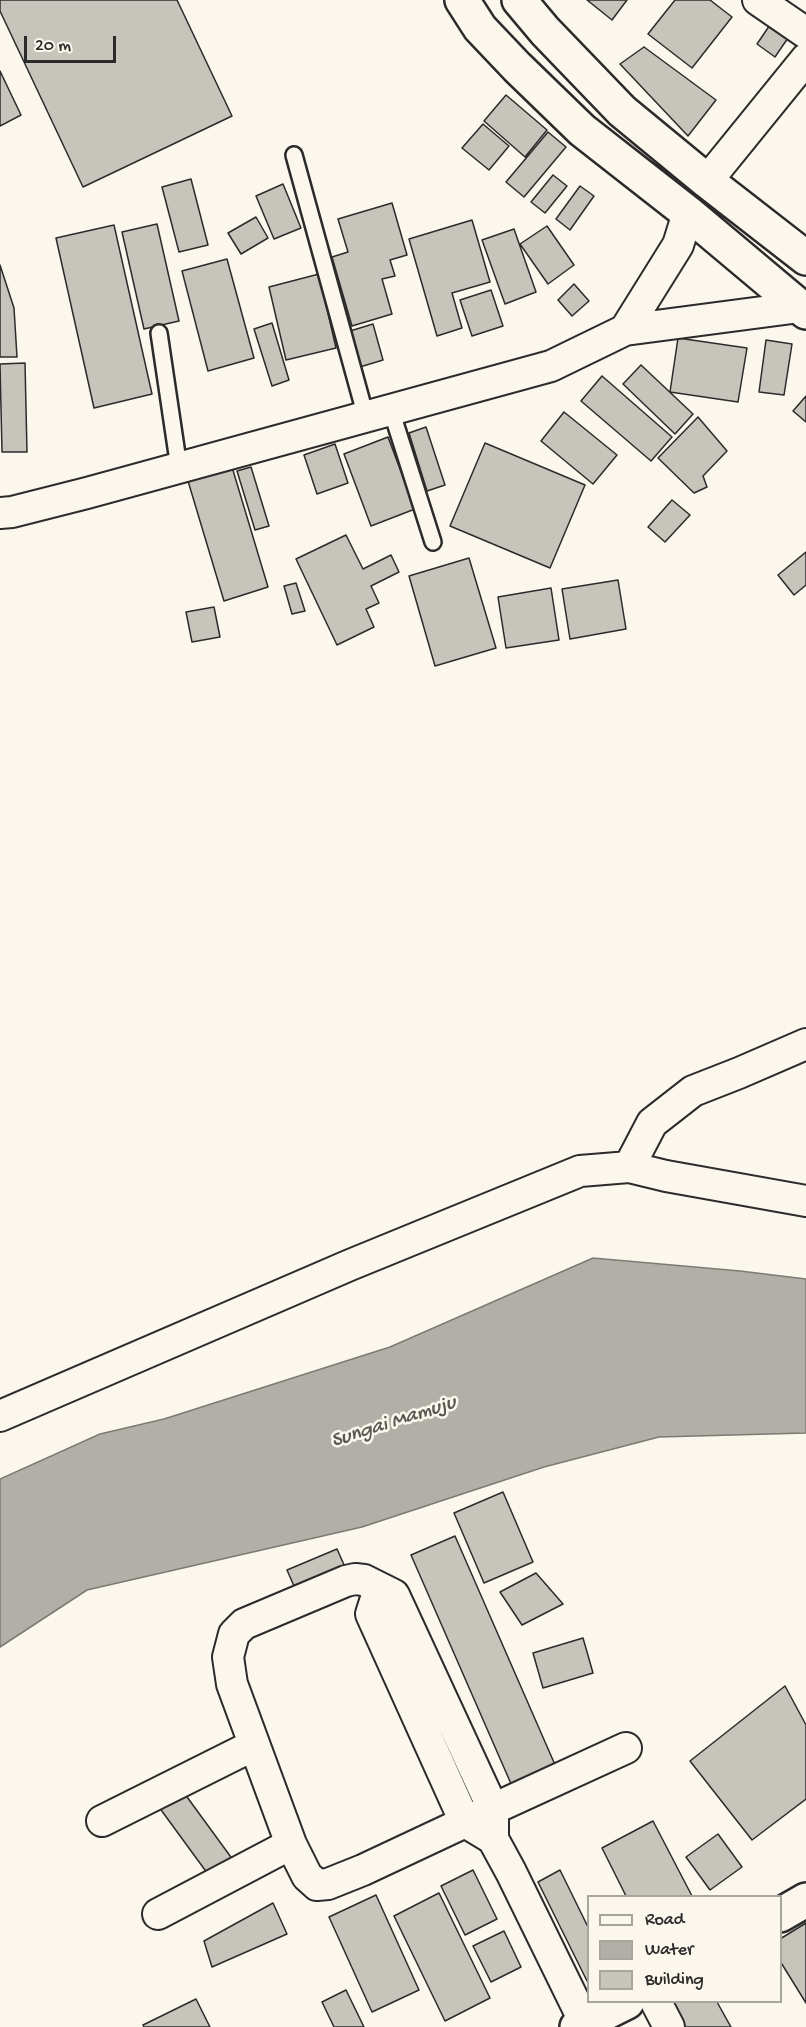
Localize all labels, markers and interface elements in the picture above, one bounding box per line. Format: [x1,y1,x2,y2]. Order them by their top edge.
scale bar [27,24,118,62]
text: 20 m [35,36,71,57]
water label: Sungai Mamuju [328,1391,460,1455]
legend [587,1895,782,2003]
text: Road [645,1910,684,1931]
text: Water [645,1940,693,1961]
text: Building [645,1970,704,1991]

